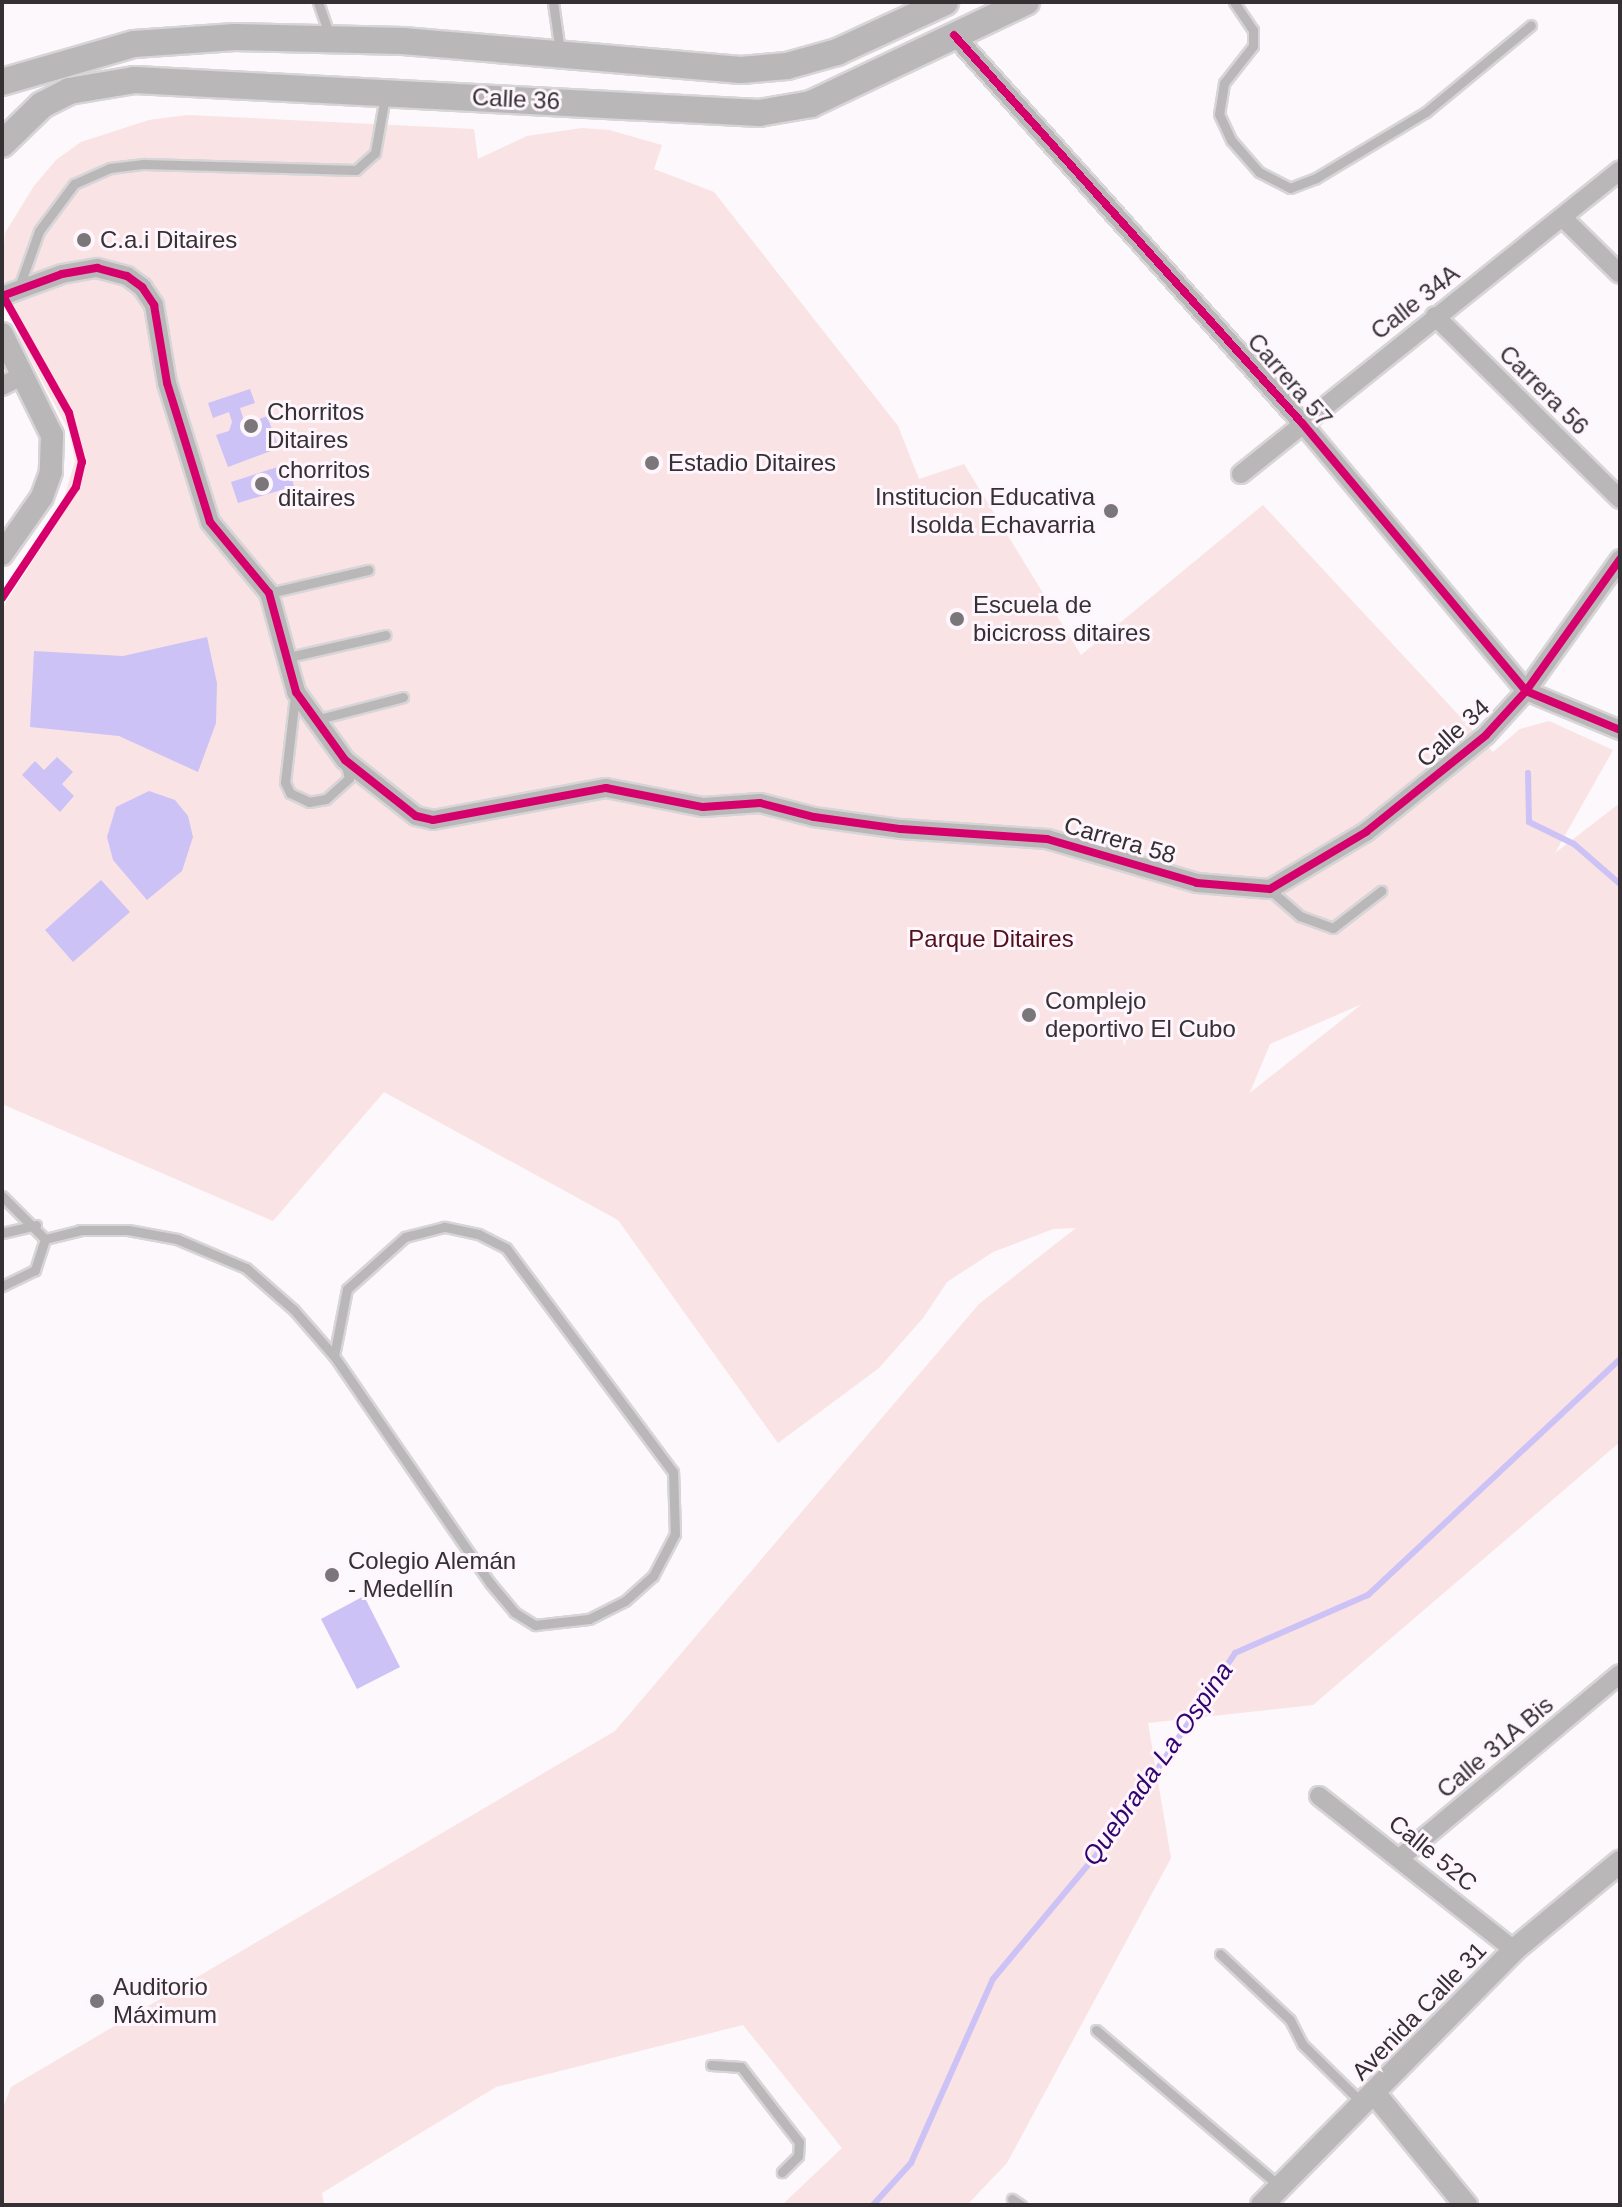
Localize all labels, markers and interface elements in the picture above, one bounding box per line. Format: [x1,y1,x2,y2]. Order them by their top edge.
street label: Calle 36 [471,82,561,116]
place label: C.a.i Ditaires [100,226,237,254]
marker: C.a.i Ditaires [75,231,93,249]
street label: Calle 34A [1365,259,1465,345]
street label: Carrera 57 [1242,327,1338,433]
street label: Carrera 56 [1493,339,1595,441]
place label: Chorritos Ditaires [267,398,364,454]
marker: Chorritos Ditaires [242,417,260,435]
place label: Estadio Ditaires [668,449,836,477]
marker: Estadio Ditaires [643,454,661,472]
place label: chorritos ditaires [278,456,370,512]
marker: chorritos ditaires [253,475,271,493]
place label: Institucion Educativa Isolda Echavarria [875,483,1095,539]
marker: Institucion Educativa Isolda Echavarria [1102,502,1120,520]
place label: Escuela de bicicross ditaires [973,591,1150,647]
marker: Escuela de bicicross ditaires [948,610,966,628]
street label: Calle 34 [1411,693,1495,773]
street label: Carrera 58 [1061,810,1179,870]
park label: Parque Ditaires [908,925,1074,953]
place label: Complejo deportivo El Cubo [1045,987,1236,1043]
marker: Complejo deportivo El Cubo [1020,1006,1038,1024]
place label: Colegio Alemán - Medellín [348,1547,517,1603]
marker: Colegio Alemán - Medellín [323,1566,341,1584]
water label: Quebrada La Ospina [1076,1656,1240,1872]
street label: Calle 31A Bis [1431,1690,1559,1804]
street label: Calle 52C [1383,1809,1483,1897]
street label: Avenida Calle 31 [1346,1936,1492,2086]
place label: Auditorio Máximum [113,1973,217,2029]
marker: Auditorio Máximum [88,1992,106,2010]

